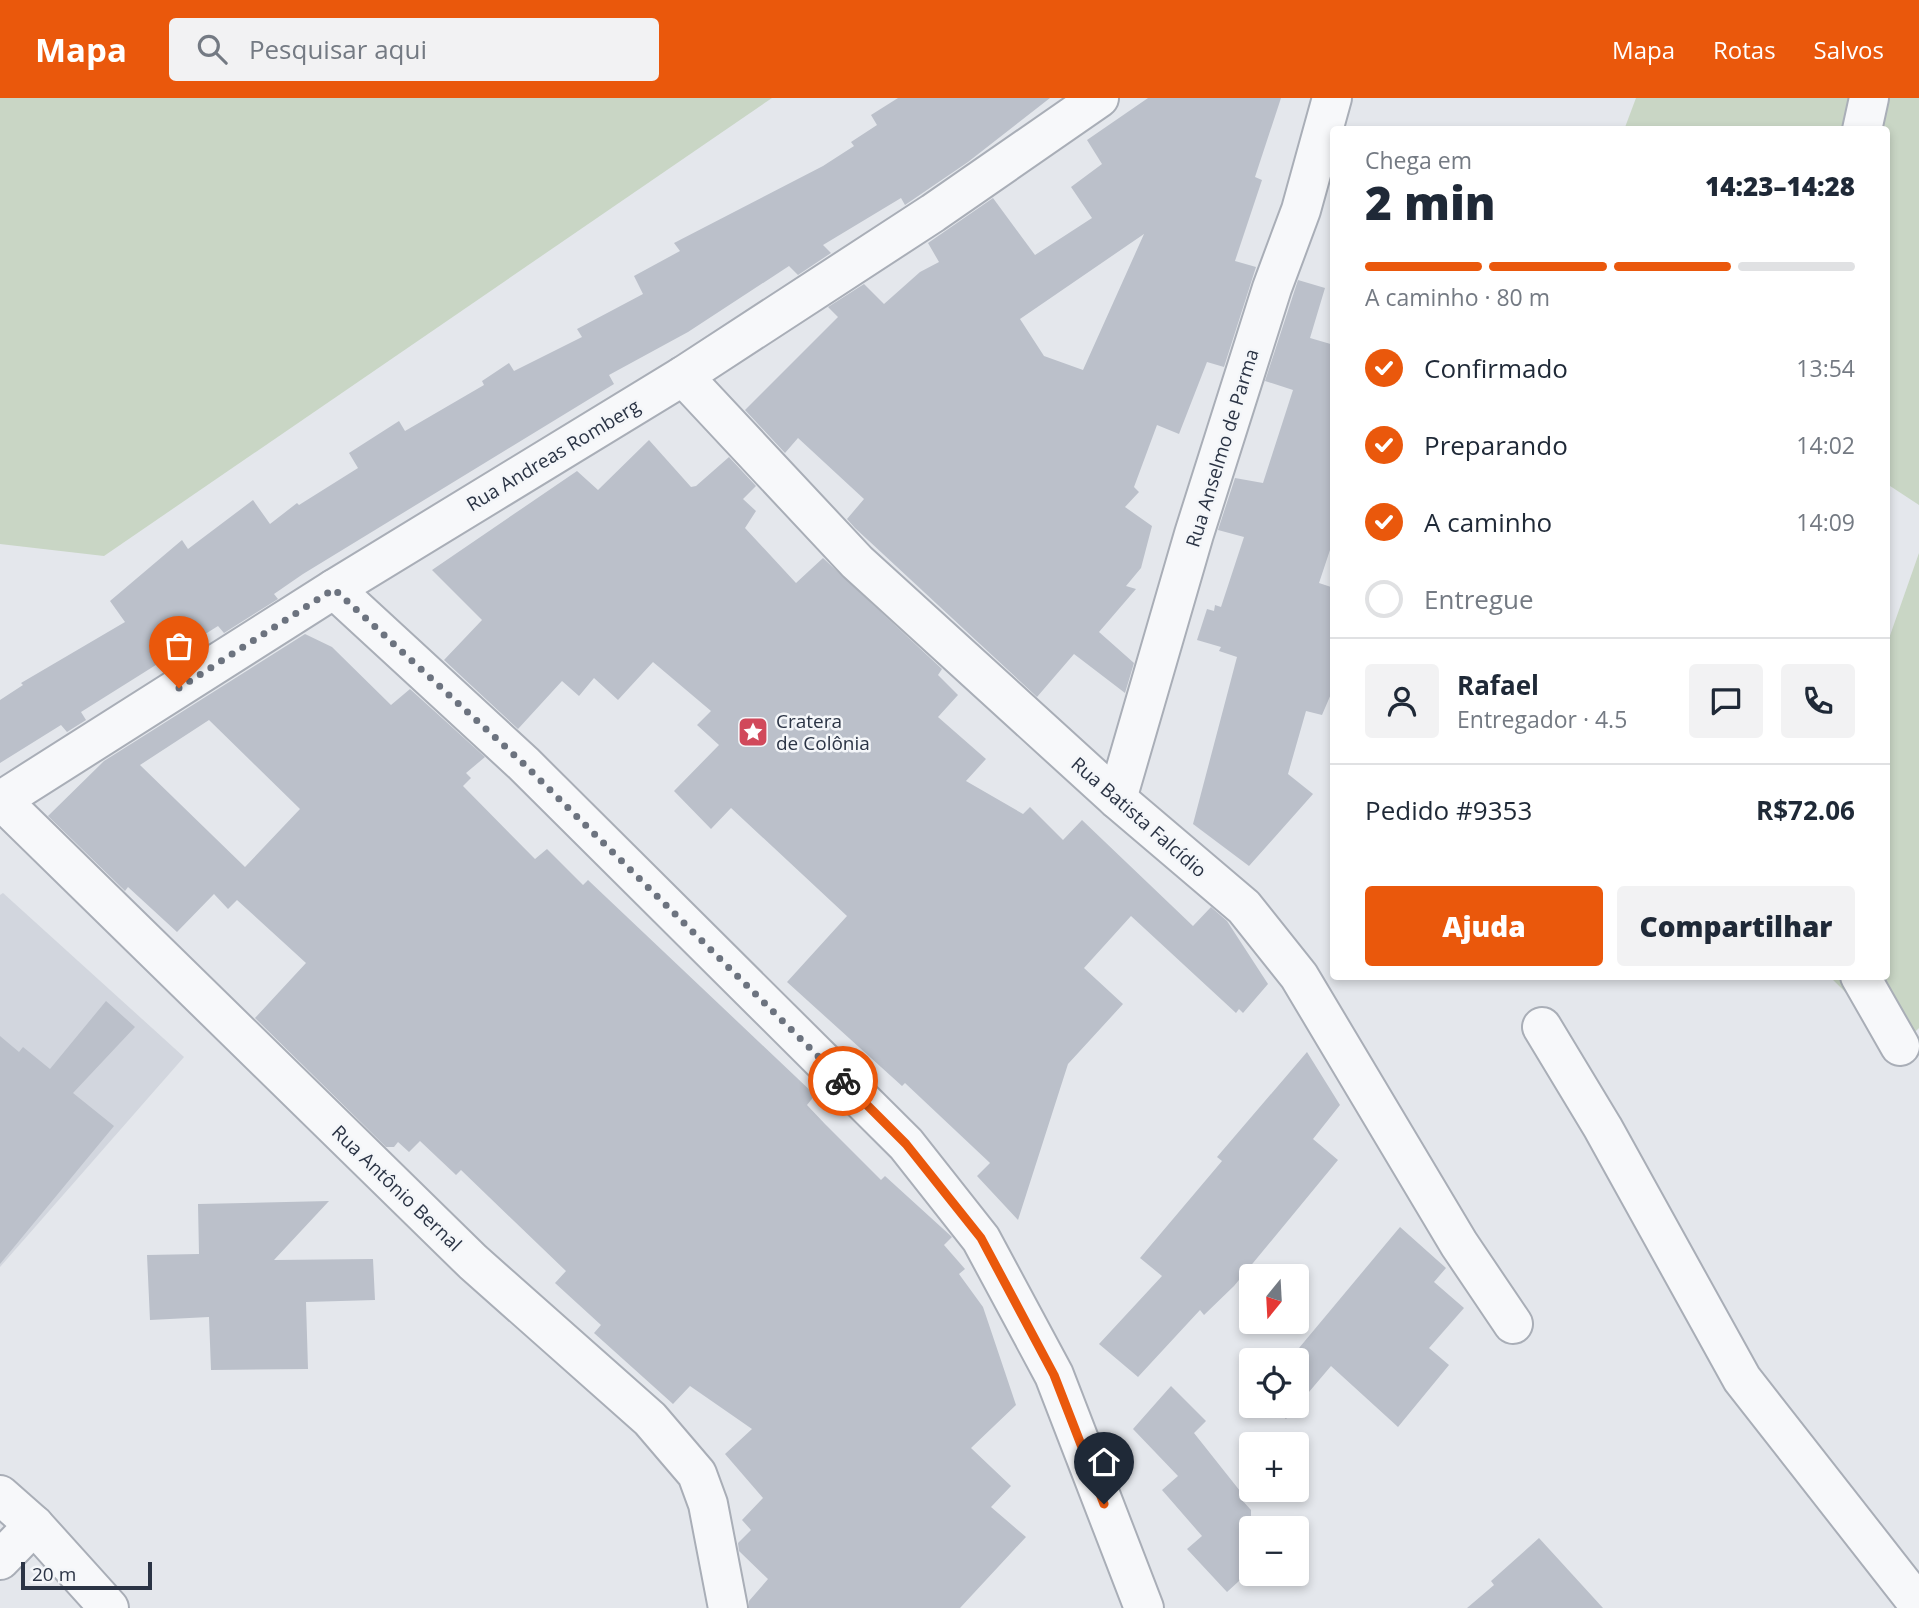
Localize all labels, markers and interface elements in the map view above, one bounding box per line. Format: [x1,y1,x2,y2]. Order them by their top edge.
search box [169,18,659,81]
text: Mapa [35,27,127,72]
icon: search [193,30,231,68]
text: Pesquisar aqui [249,31,427,67]
text: Mapa [1612,33,1675,66]
text: Rotas [1713,33,1776,66]
text: Salvos [1814,33,1884,66]
text: Chega em [1365,144,1472,176]
text: 14:23–14:28 [1705,168,1855,204]
text: 2 min [1365,171,1496,233]
text: A caminho · 80 m [1365,281,1550,313]
street label: Rua Anselmo de Parma [1179,346,1265,550]
icon: check [1365,349,1403,387]
text: Confirmado [1424,350,1568,386]
text: 13:54 [1796,352,1855,384]
street label: Rua Andreas Romberg [461,393,645,517]
icon: check [1365,426,1403,464]
text: Preparando [1424,427,1568,463]
text: 14:02 [1796,429,1855,461]
icon: check [1365,503,1403,541]
text: A caminho [1424,504,1552,540]
text: 14:09 [1796,506,1855,538]
text: Entregue [1424,581,1534,617]
pin [149,616,209,688]
icon: bag [160,627,198,665]
button: person [1365,664,1439,738]
button: chat [1689,664,1763,738]
button: phone [1781,664,1855,738]
text: Rafael [1457,667,1539,703]
text: Entregador · 4.5 [1457,703,1627,735]
place label: Cratera de Colônia [776,708,870,756]
place icon: Cratera de Colônia [736,715,770,749]
street label: Rua Batista Falcídio [1066,751,1212,883]
text: Pedido #9353 [1365,792,1532,828]
text: R$72.06 [1756,792,1855,828]
button: Ajuda [1365,886,1603,966]
button: Compartilhar [1617,886,1855,966]
courier [808,1046,878,1116]
icon: bike [824,1062,862,1100]
street label: Rua Antônio Bernal [326,1119,468,1257]
north arrow [1239,1264,1309,1334]
map controls [1239,1264,1309,1586]
button: locate [1239,1348,1309,1418]
pin [1074,1432,1134,1504]
button: + [1239,1432,1309,1502]
icon: home [1085,1443,1123,1481]
button: − [1239,1516,1309,1586]
scale bar [21,1559,152,1591]
text: 20 m [32,1561,76,1587]

